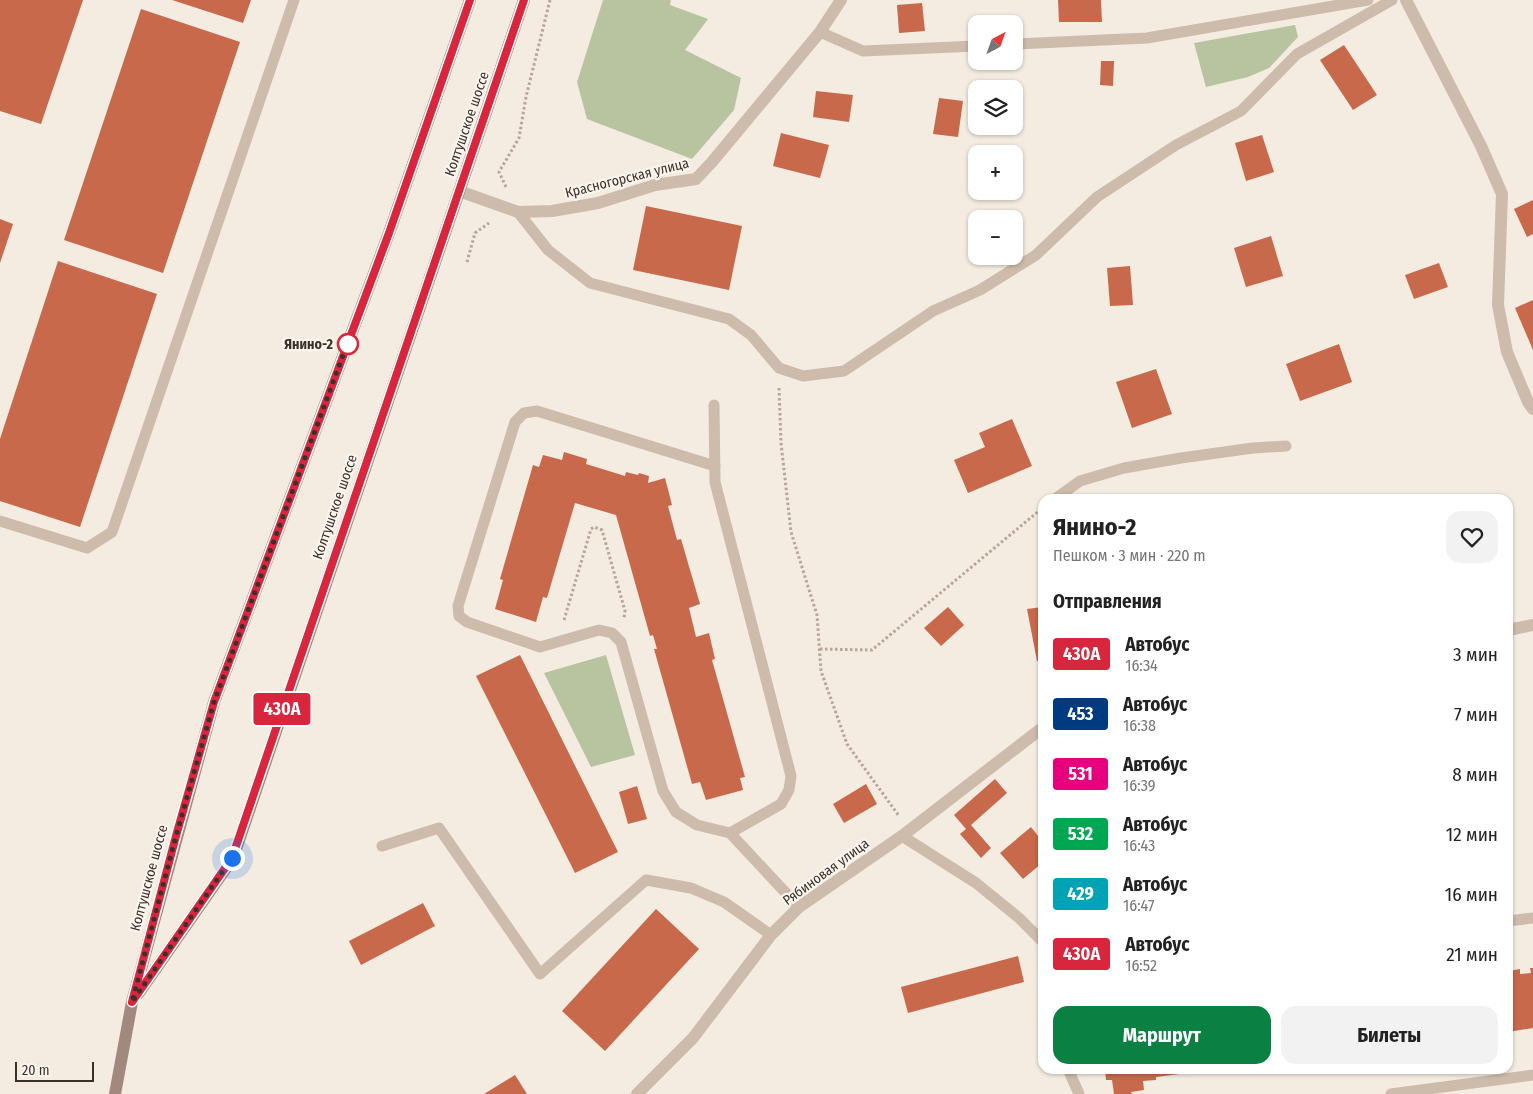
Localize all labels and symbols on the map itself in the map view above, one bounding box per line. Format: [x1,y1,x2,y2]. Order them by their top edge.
north arrow [968,15,1022,70]
street label: Колтушское шоссе [441,69,493,178]
street label: Красногорская улица [563,154,691,202]
marker: Янино-2 [337,333,359,355]
place label: Янино-2 [284,336,334,353]
street label: Колтушское шоссе [309,452,361,561]
line badge: 430А [247,693,317,725]
street label: Колтушское шоссе [127,823,171,933]
street label: Рябиновая улица [780,835,873,909]
your location [220,846,245,871]
scale bar [15,1059,94,1082]

